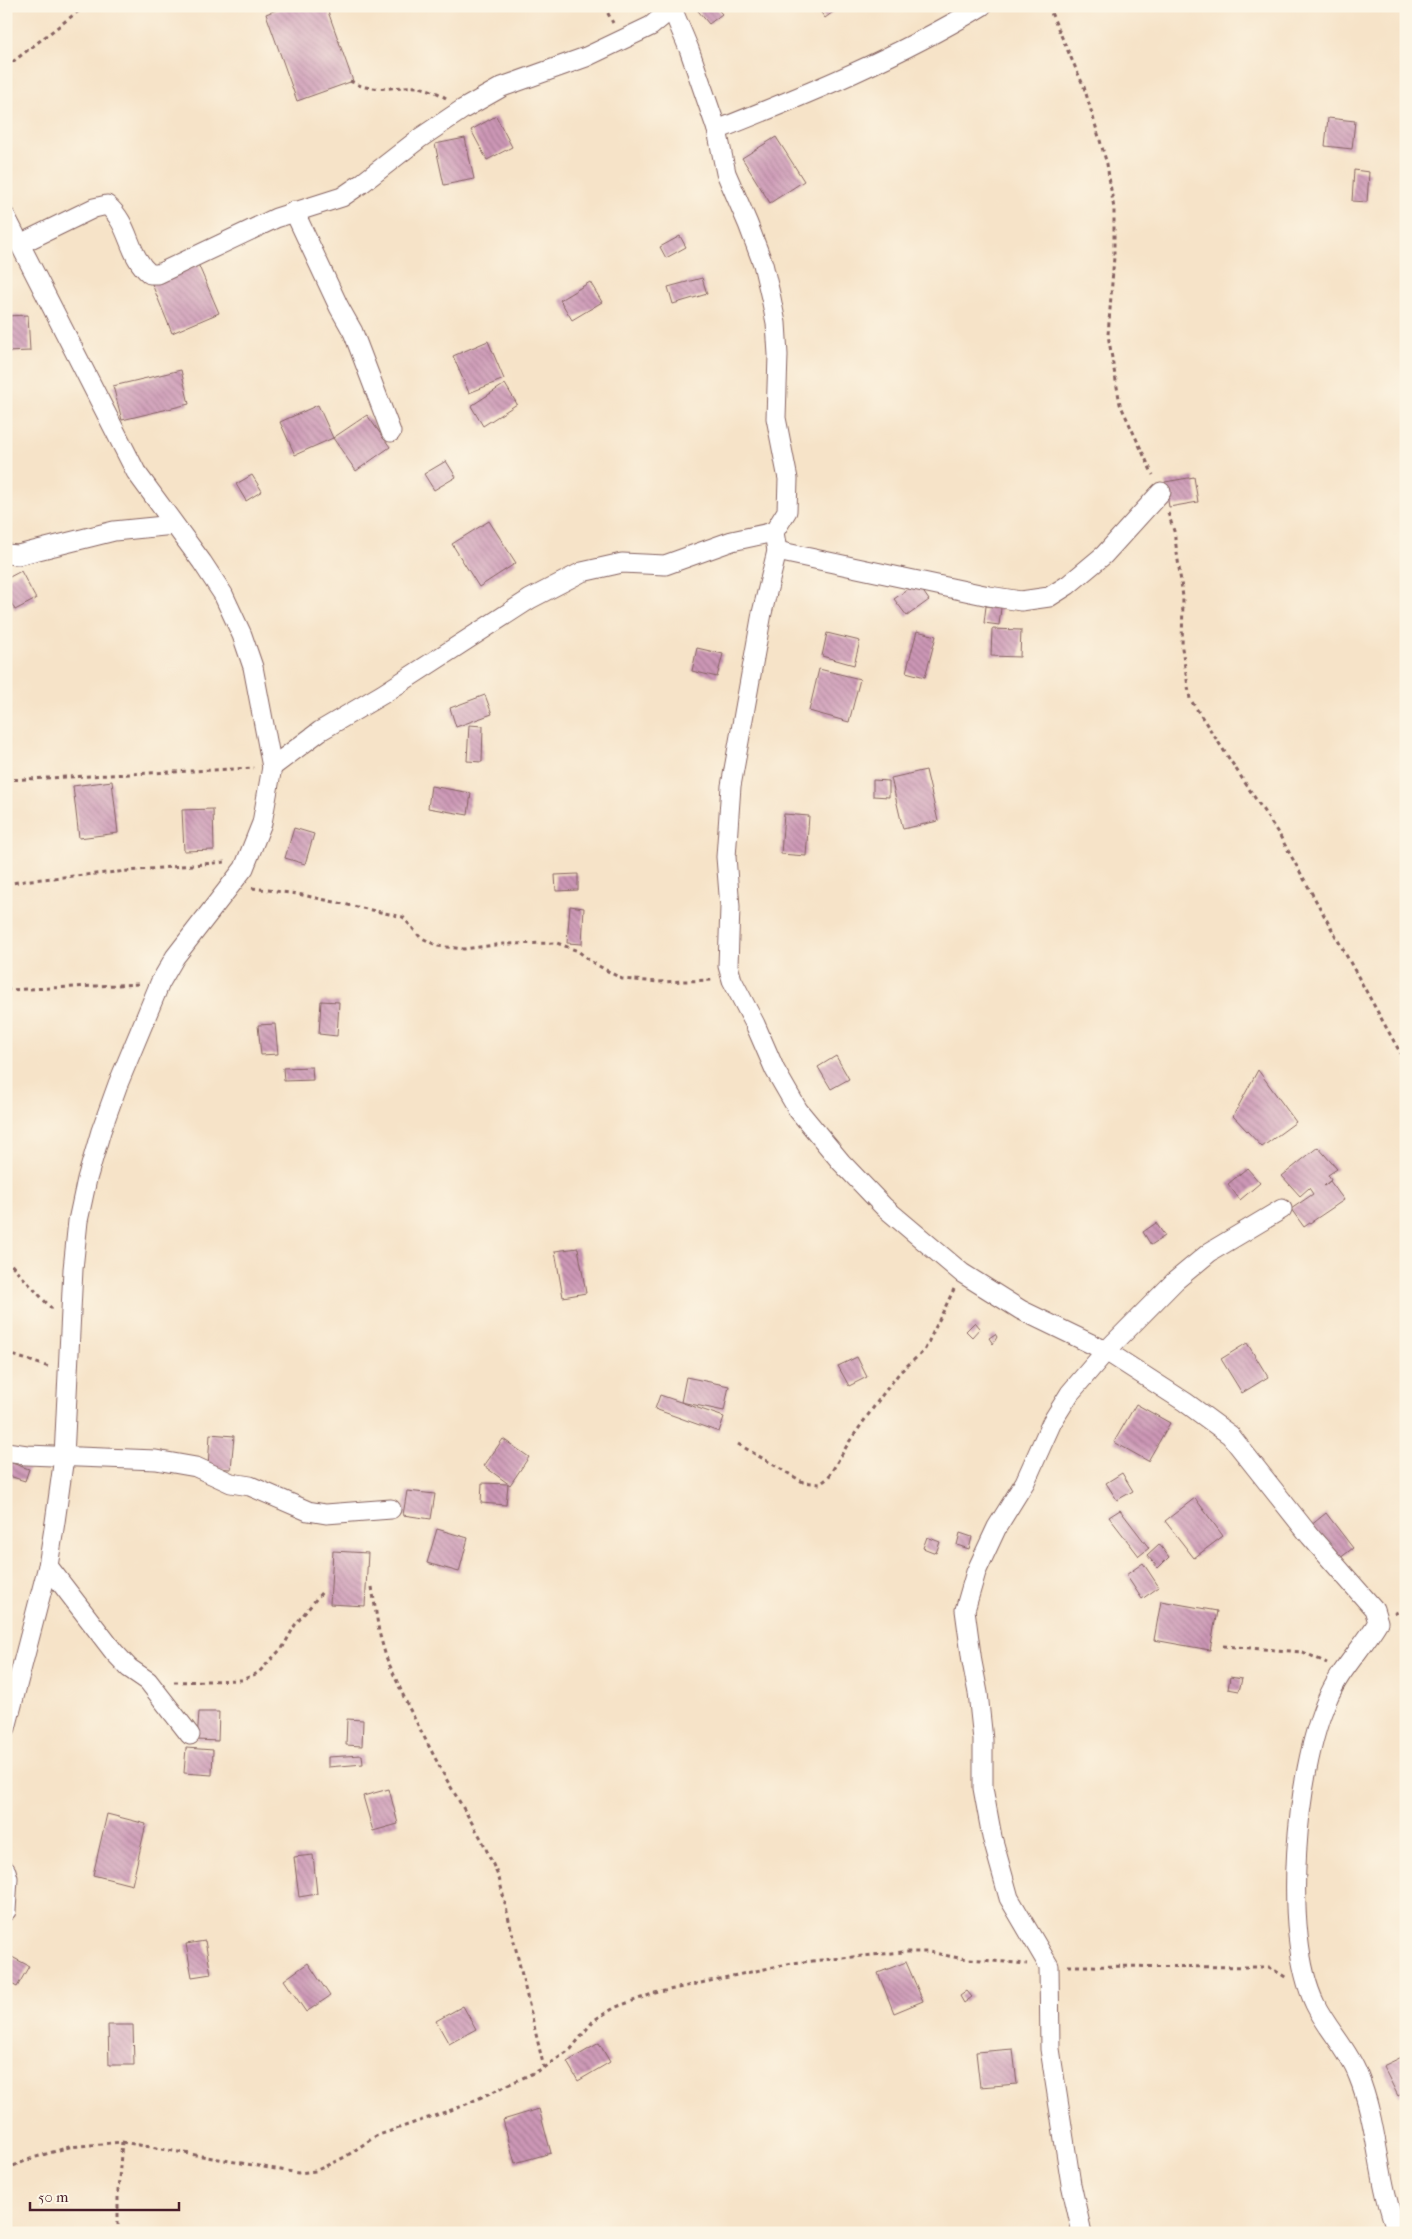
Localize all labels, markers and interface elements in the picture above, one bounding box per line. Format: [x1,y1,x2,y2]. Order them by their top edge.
scale bar [30,2179,179,2211]
text: 50 m [38,2188,69,2206]

